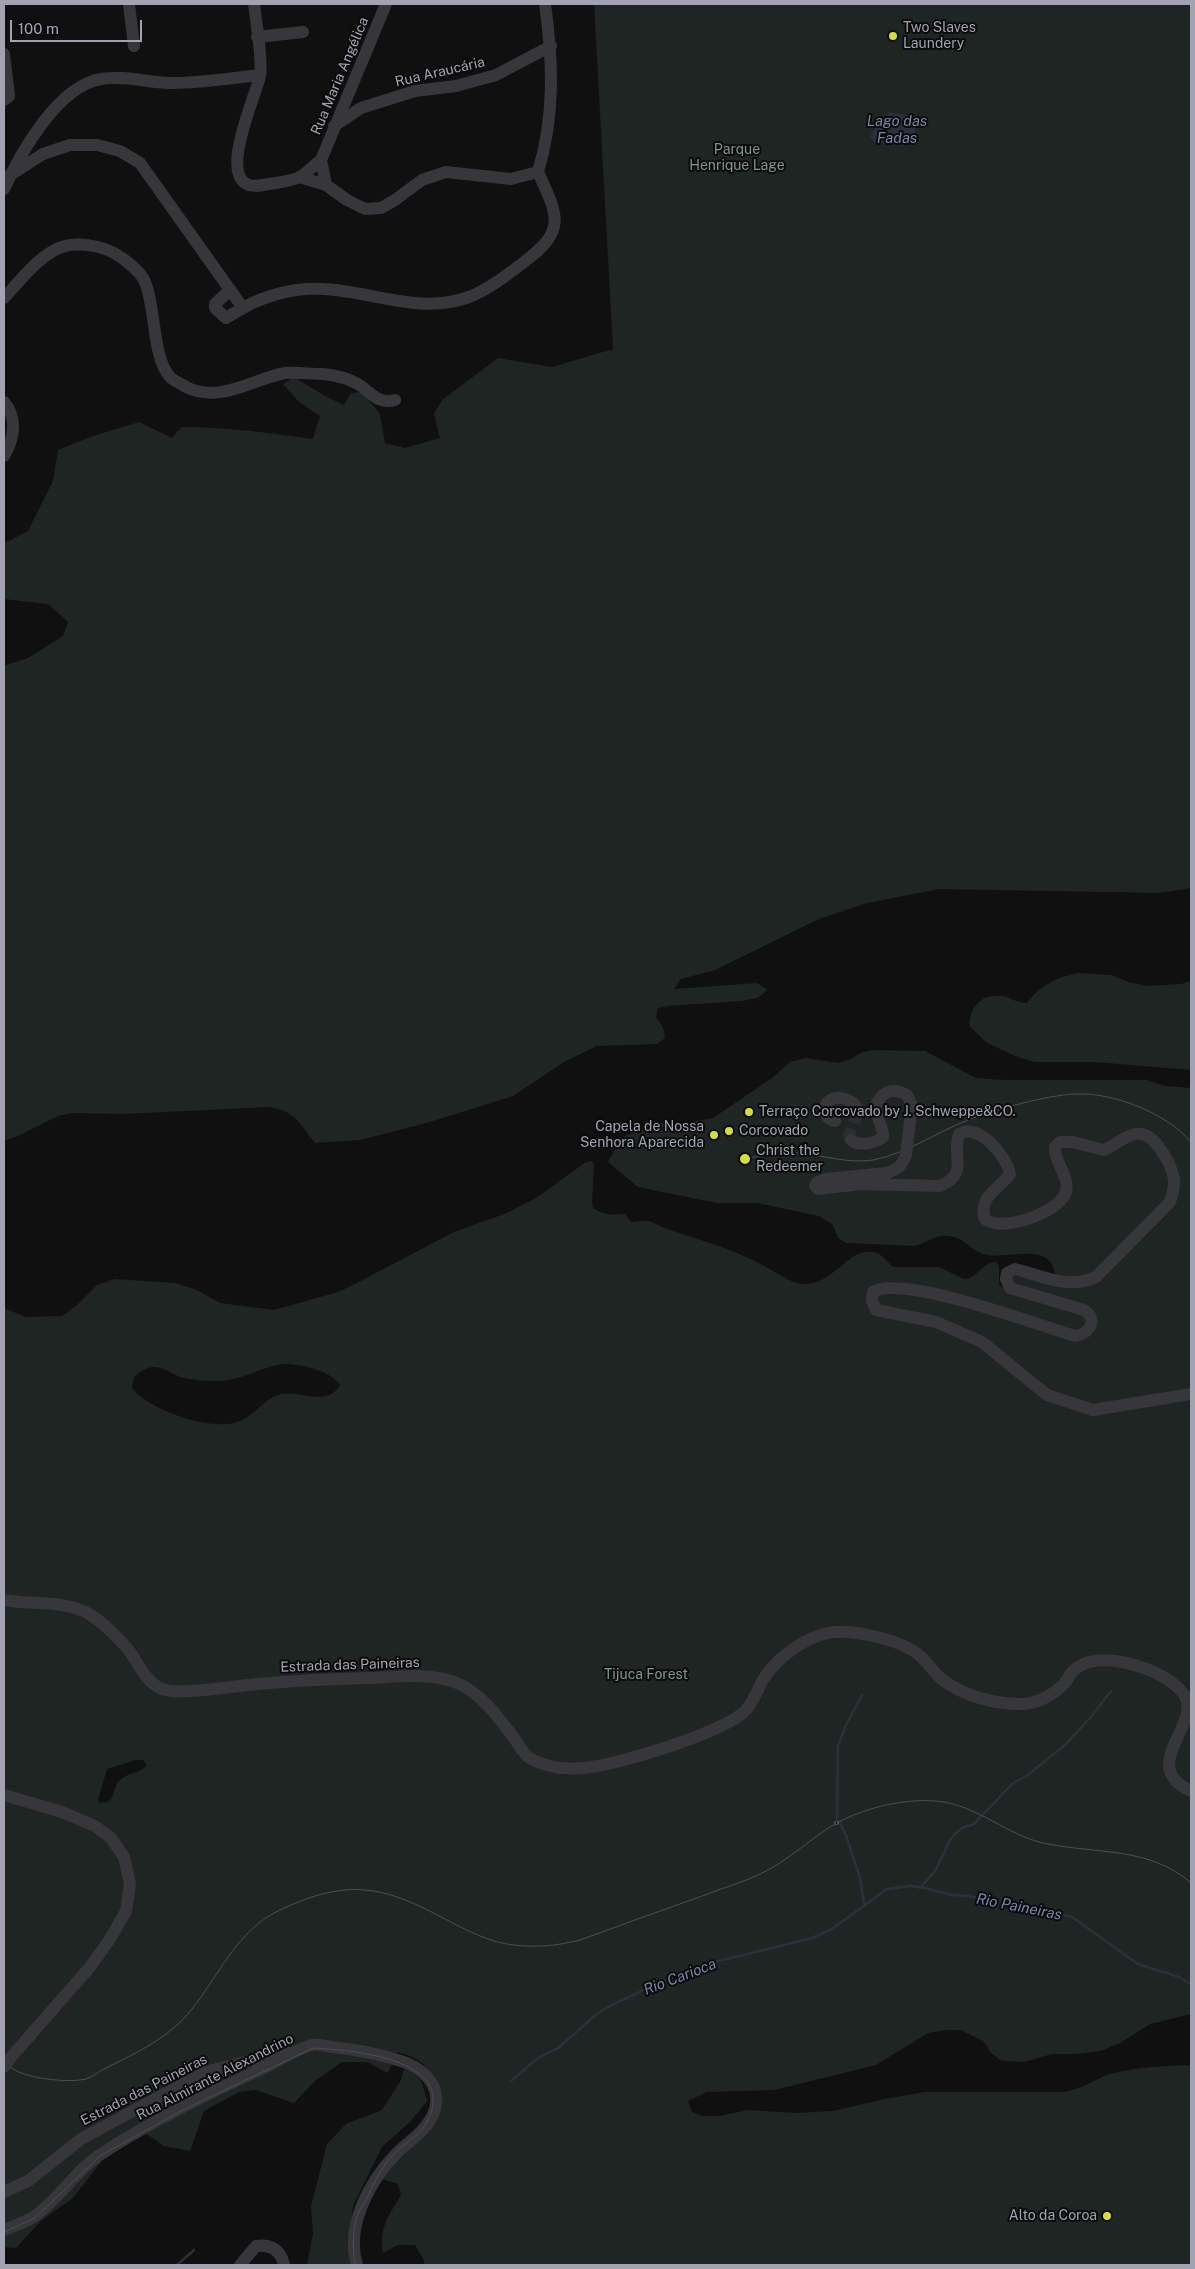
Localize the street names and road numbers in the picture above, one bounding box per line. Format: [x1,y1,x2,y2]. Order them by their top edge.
street label: Rua Maria Angélica [308,15,372,137]
street label: Rua Araucária [393,54,487,90]
street label: Estrada das Paineiras [280,1654,420,1676]
street label: Rua Almirante Alexandrino [134,2030,296,2124]
street label: Estrada das Paineiras [78,2051,210,2129]

